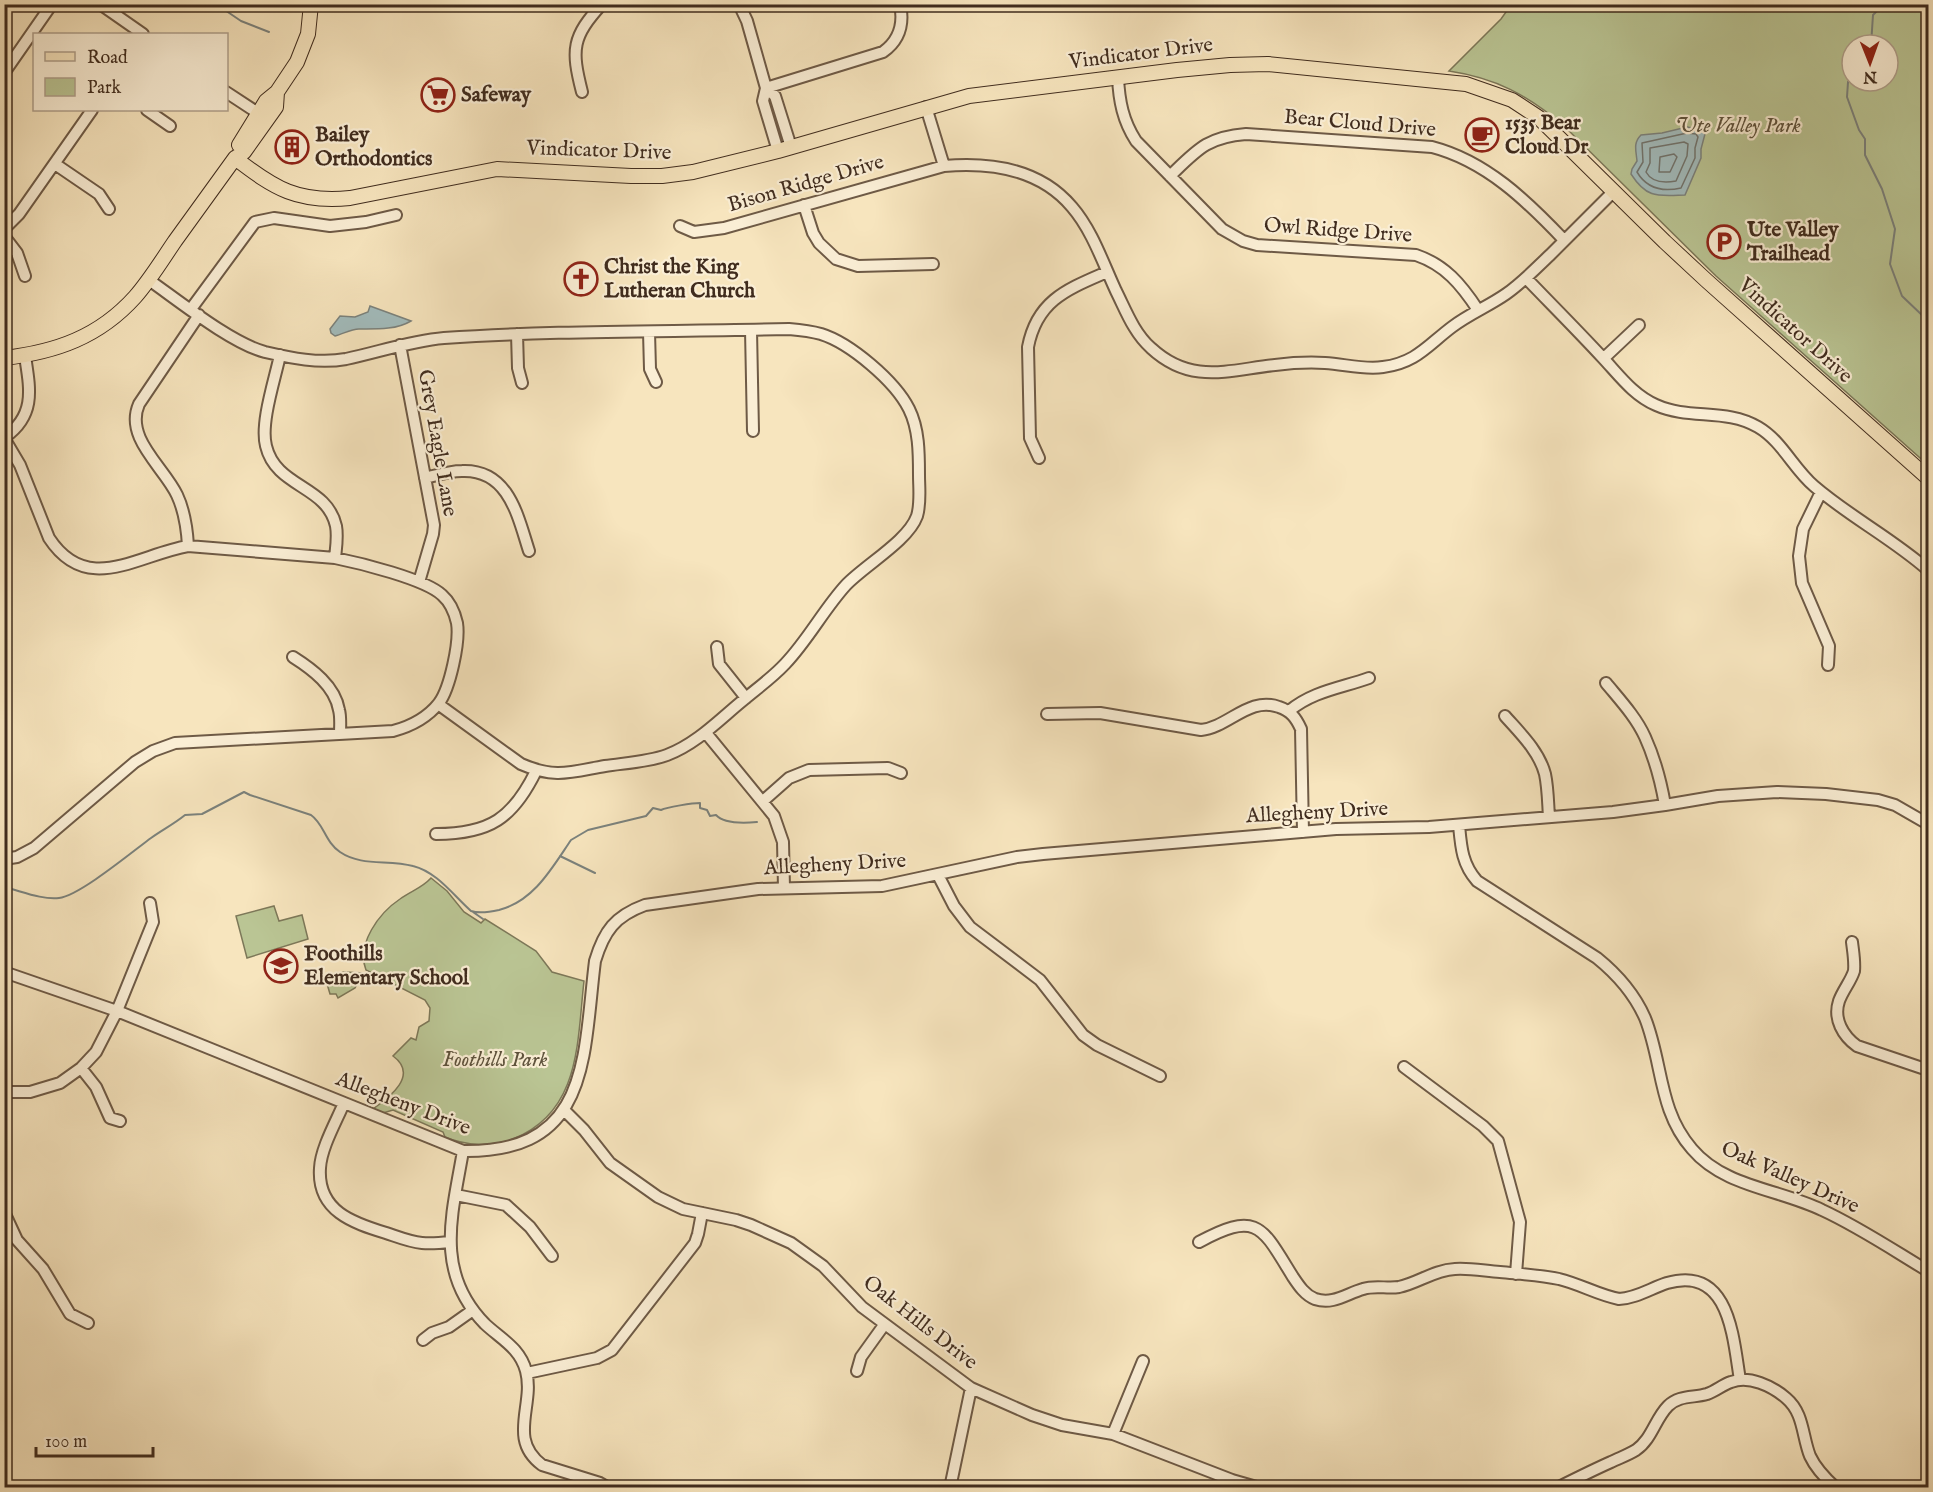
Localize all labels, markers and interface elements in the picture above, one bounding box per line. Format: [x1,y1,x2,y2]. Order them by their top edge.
street label: Vindicator Drive [1066,32,1215,76]
legend [33,33,228,111]
north arrow [1840,33,1900,93]
text: Road [87,47,128,70]
text: N [1863,66,1878,86]
text: Park [87,77,122,100]
supermarket icon: Safeway [420,77,456,113]
place label: Safeway [461,82,532,109]
street label: Bear Cloud Drive [1283,104,1437,144]
place label: 1535 Bear Cloud Dr [1505,110,1588,161]
park label: Ute Valley Park [1675,113,1801,140]
cafe icon: 1535 Bear Cloud Dr [1464,117,1500,153]
place label: Bailey Orthodontics [315,122,432,173]
building icon: Bailey Orthodontics [274,129,310,165]
street label: Vindicator Drive [525,135,672,167]
street label: Bison Ridge Drive [725,149,887,219]
street label: Owl Ridge Drive [1263,212,1413,250]
place label: Ute Valley Trailhead [1746,217,1839,268]
parking icon: Ute Valley Trailhead [1706,224,1742,260]
place label: Christ the King Lutheran Church [604,254,756,305]
church icon: Christ the King Lutheran Church [563,261,599,297]
street label: Vindicator Drive [1731,272,1858,390]
street label: Grey Eagle Lane [411,367,463,519]
street label: Allegheny Drive [1244,796,1389,830]
street label: Allegheny Drive [762,848,907,882]
place label: Foothills Elementary School [304,941,470,992]
school or university icon: Foothills Elementary School [263,948,299,984]
park label: Foothills Park [443,1047,548,1074]
street label: Allegheny Drive [331,1066,475,1142]
street label: Oak Valley Drive [1717,1135,1864,1221]
street label: Oak Hills Drive [857,1270,983,1376]
scale bar [36,1420,153,1458]
text: 100 m [45,1431,87,1454]

